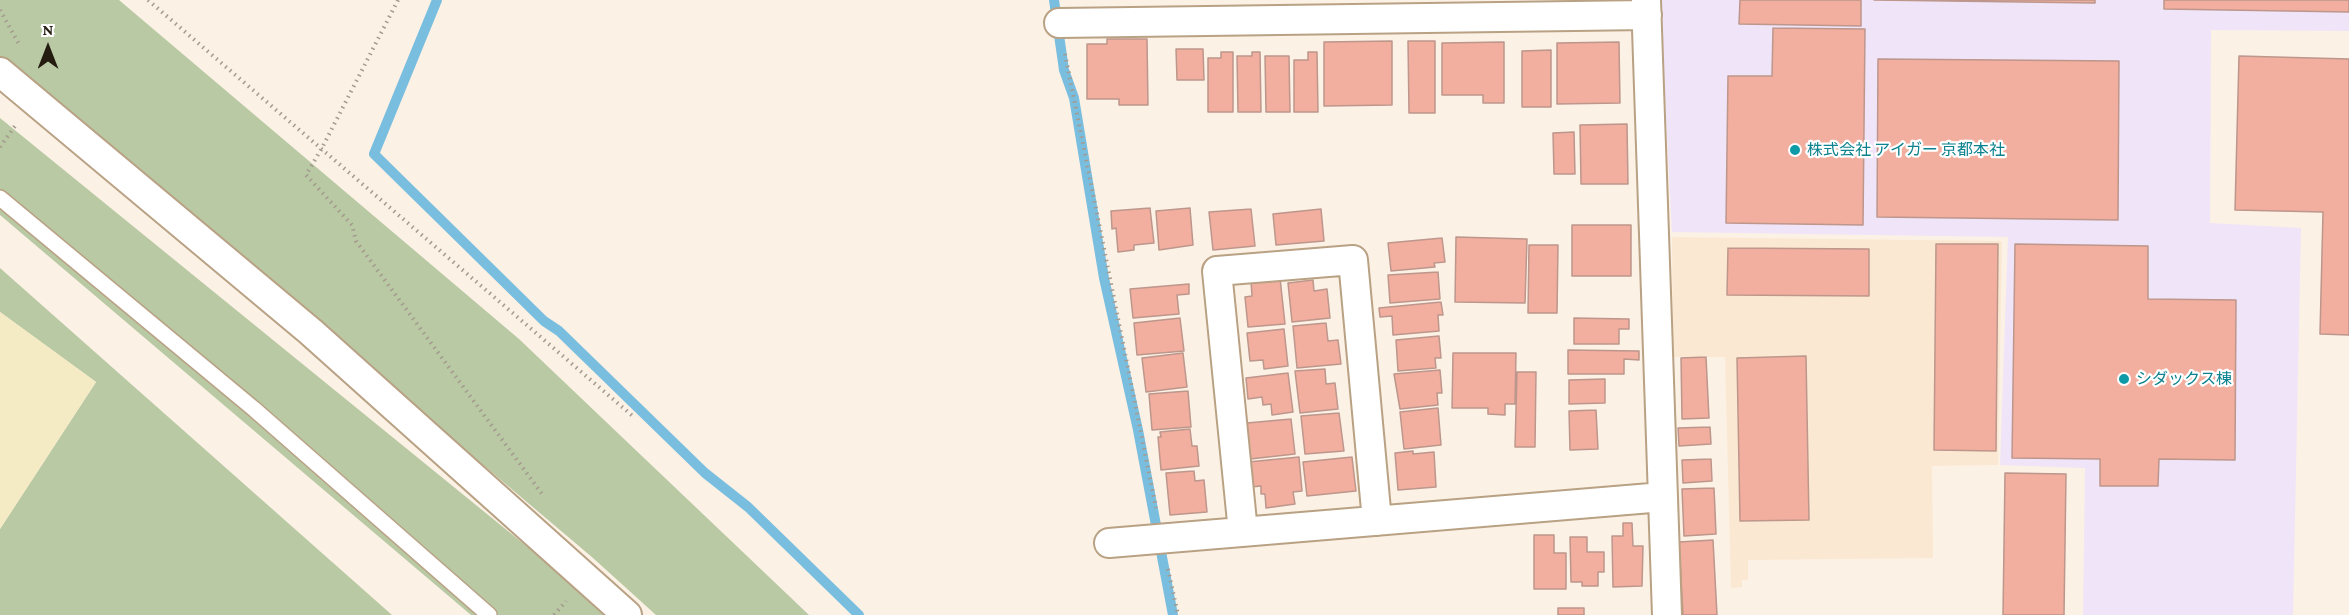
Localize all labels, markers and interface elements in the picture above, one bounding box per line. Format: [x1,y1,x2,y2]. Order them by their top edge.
north arrow [18,18,78,78]
text: N [43,21,53,38]
place label: 株式会社 アイガー 京都本社 [1807,140,2005,160]
marker: 株式会社 アイガー 京都本社 [1788,143,1802,157]
place label: シダックス棟 [2136,369,2232,389]
marker: シダックス棟 [2117,372,2131,386]

